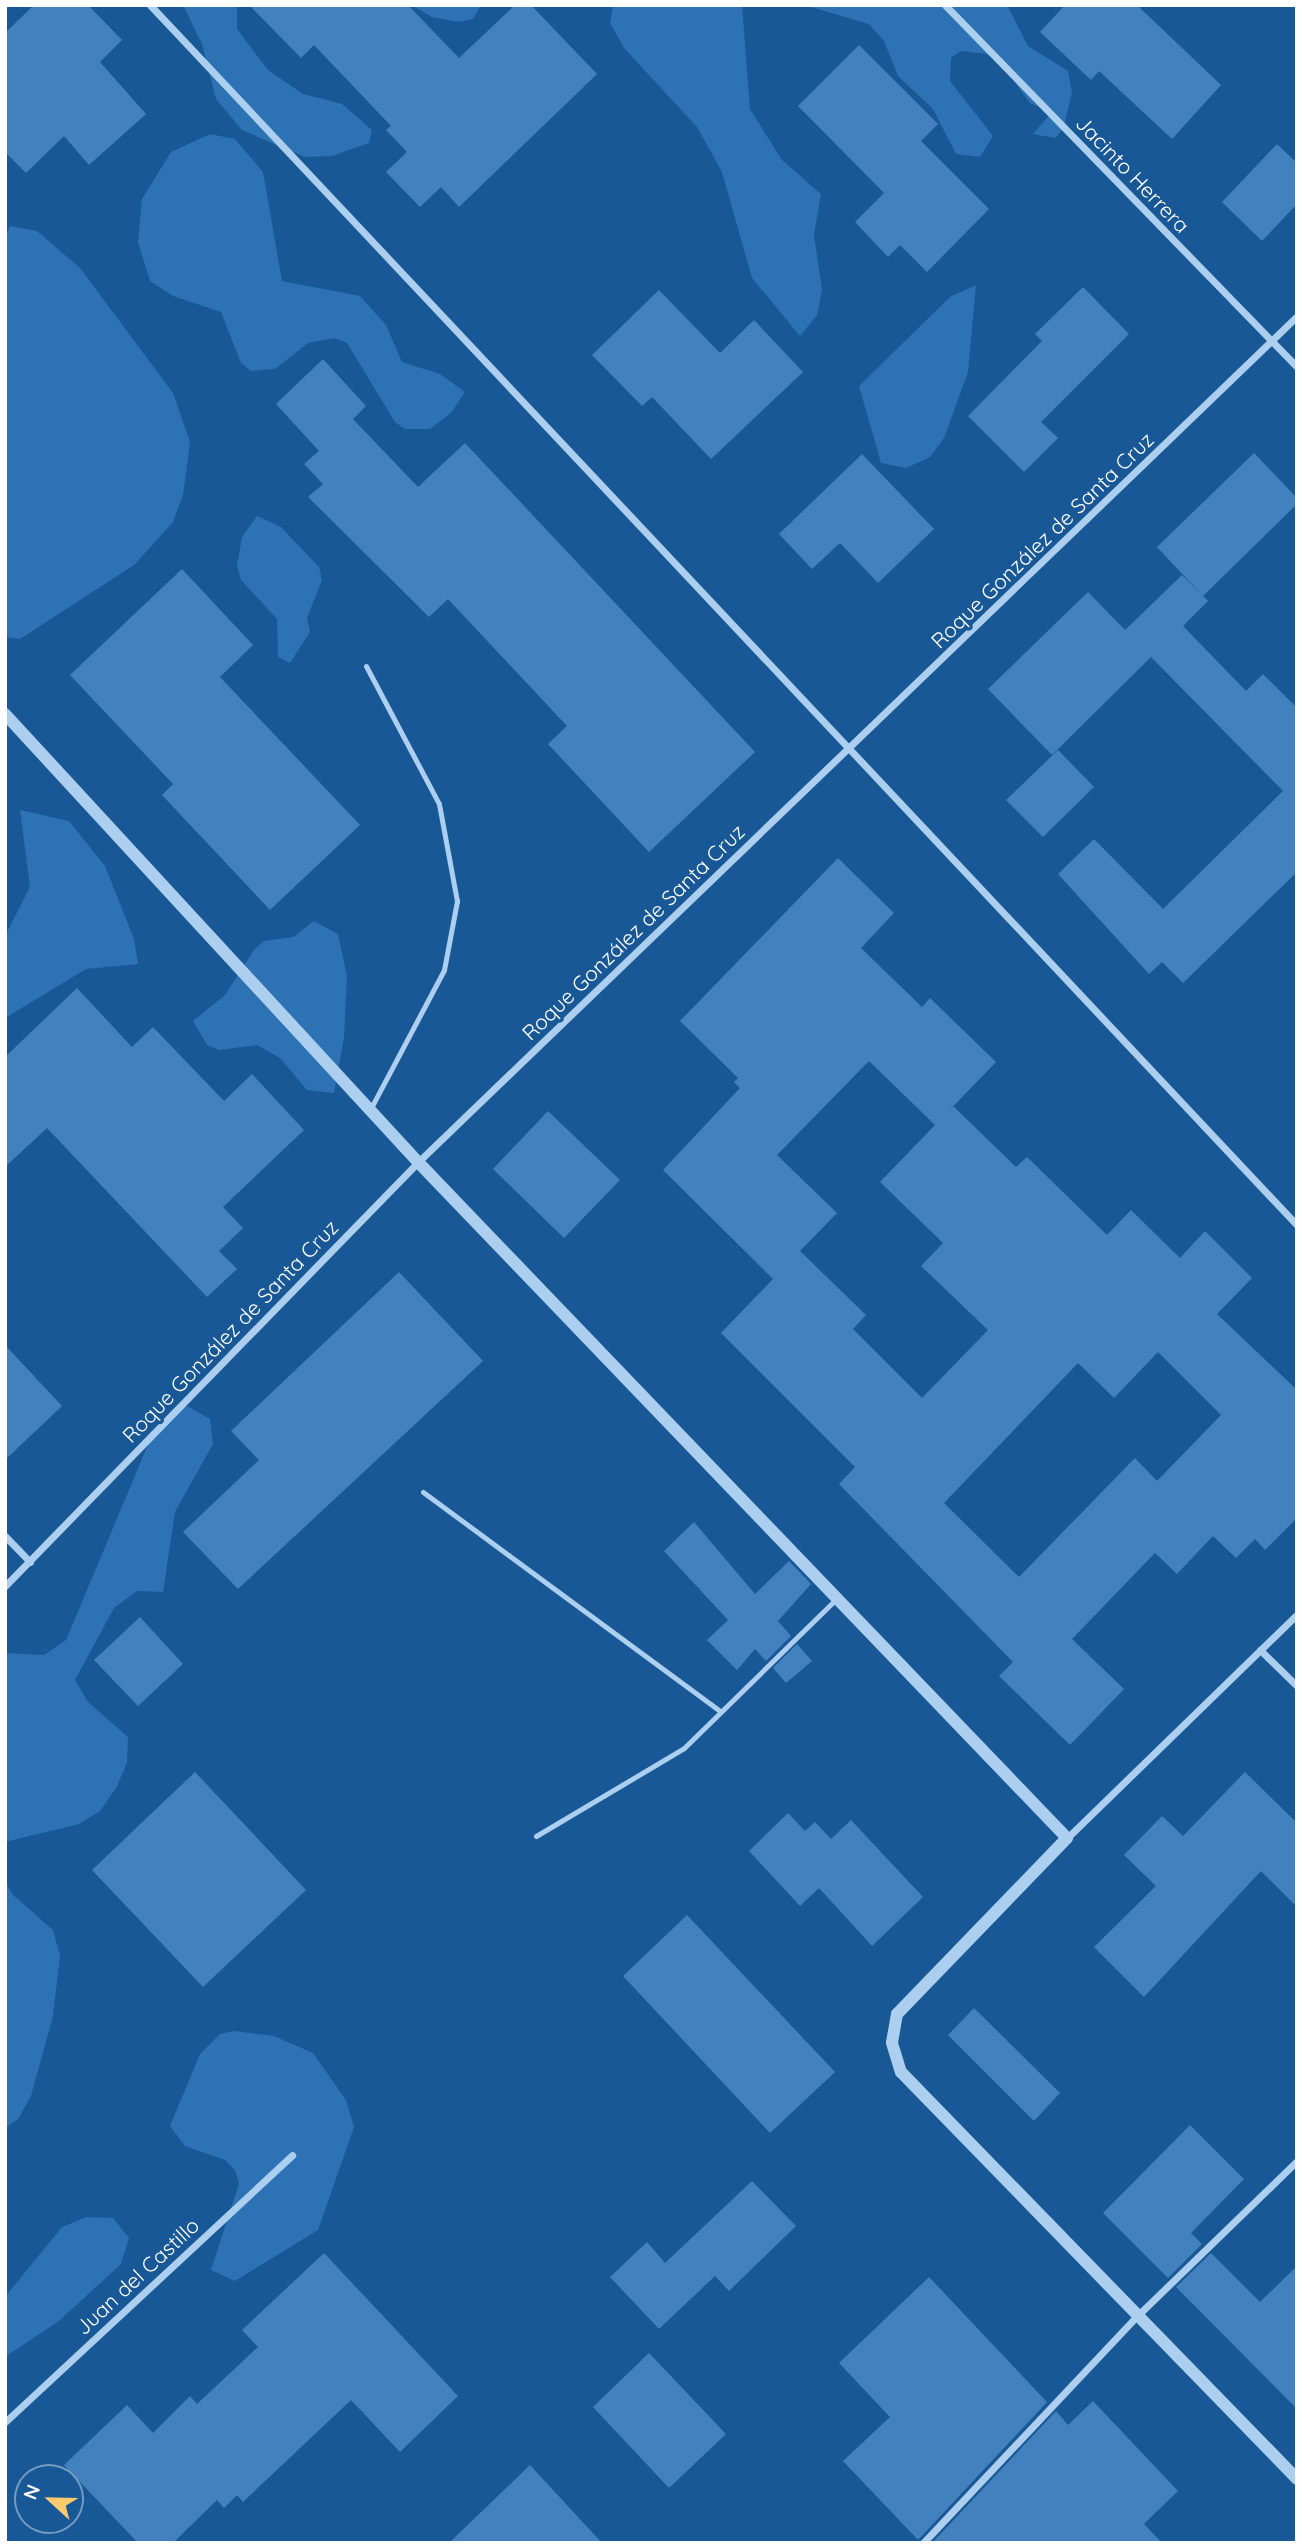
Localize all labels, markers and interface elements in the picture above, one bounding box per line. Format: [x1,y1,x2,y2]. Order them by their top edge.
street label: Jacinto Herrera [1071,110,1195,238]
street label: Roque González de Santa Cruz [925,427,1159,653]
street label: Roque González de Santa Cruz [516,819,750,1045]
street label: Roque González de Santa Cruz [117,1214,343,1448]
street label: Juan del Castillo [70,2212,204,2340]
north arrow [14,2464,84,2534]
text: N [18,2481,45,2503]

